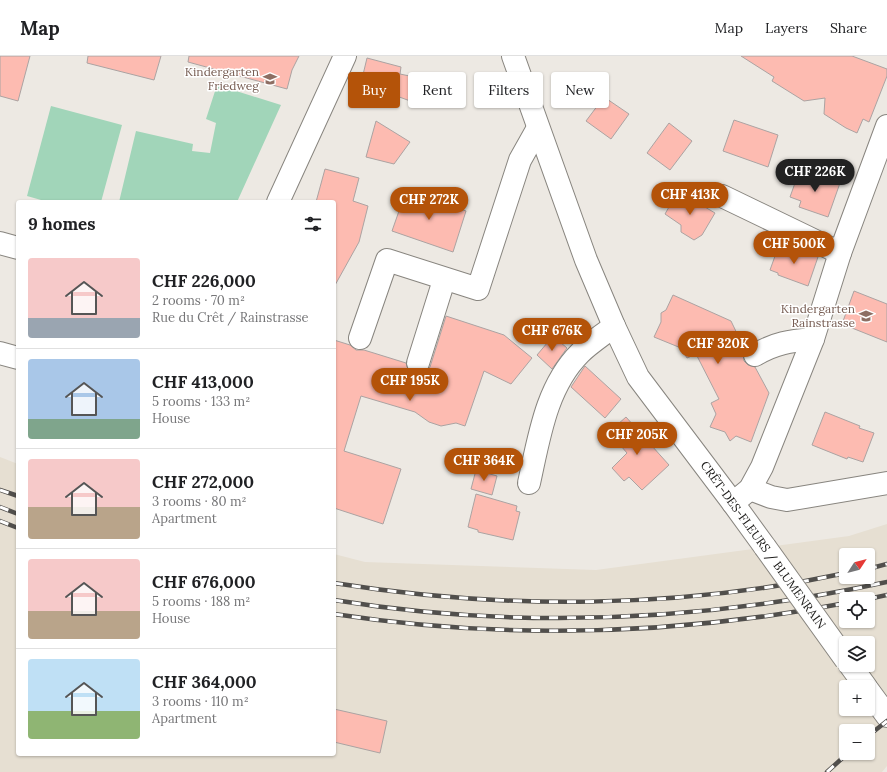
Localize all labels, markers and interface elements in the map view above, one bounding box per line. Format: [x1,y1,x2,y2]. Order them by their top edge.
text: Map [20,16,60,40]
text: Map [715,19,743,37]
text: Layers [765,19,808,37]
text: Share [830,19,867,37]
place label: Kindergarten Friedweg [185,64,259,93]
school or university icon: Kindergarten Friedweg [262,71,278,87]
chip: Buy [348,72,400,108]
chip: Rent [408,72,466,108]
chip: Filters [474,72,543,108]
chip: New [551,72,609,108]
pin: CHF 226K [774,159,856,193]
text: CHF 226K [785,163,845,180]
pin: CHF 413K [649,182,731,216]
text: CHF 413K [660,186,720,203]
pin: CHF 272K [388,187,470,221]
text: CHF 272K [399,191,459,208]
text: 9 homes [28,213,95,235]
icon: filters [302,213,324,235]
pin: CHF 500K [753,231,835,265]
text: CHF 500K [762,235,826,252]
text: CHF 226,000 [152,270,256,292]
icon: home [60,274,108,322]
text: 2 rooms · 70 m² [152,292,245,309]
place label: Kindergarten Rainstrasse [781,301,855,330]
school or university icon: Kindergarten Rainstrasse [858,308,874,324]
text: Rue du Crêt / Rainstrasse [152,309,309,326]
pin: CHF 676K [511,318,593,352]
text: CHF 676K [522,322,582,339]
pin: CHF 320K [677,331,759,365]
text: CHF 320K [687,335,749,352]
pin: CHF 195K [369,368,451,402]
text: CHF 413,000 [152,371,254,393]
text: CHF 195K [380,372,440,389]
icon: home [60,375,108,423]
text: 5 rooms · 133 m² [152,393,250,410]
text: House [152,410,190,427]
pin: CHF 205K [596,422,678,456]
text: CHF 205K [606,426,668,443]
pin: CHF 364K [443,448,525,482]
text: CHF 364K [453,452,515,469]
street label: CRÊT-DES-FLEURS / BLUMENRAIN [697,458,829,632]
text: CHF 272,000 [152,471,254,493]
icon: home [60,475,108,523]
text: 3 rooms · 80 m² [152,493,247,510]
text: Apartment [152,510,217,527]
north arrow [839,548,875,584]
map controls [839,548,875,760]
text: CHF 676,000 [152,571,256,593]
icon: home [60,575,108,623]
button: locate [839,592,875,628]
text: 5 rooms · 188 m² [152,593,250,610]
text: House [152,610,190,627]
button: layers [839,636,875,672]
text: CHF 364,000 [152,671,257,693]
icon: home [60,675,108,723]
button: + [839,680,875,716]
text: 3 rooms · 110 m² [152,693,249,710]
text: Apartment [152,710,217,727]
button: − [839,724,875,760]

